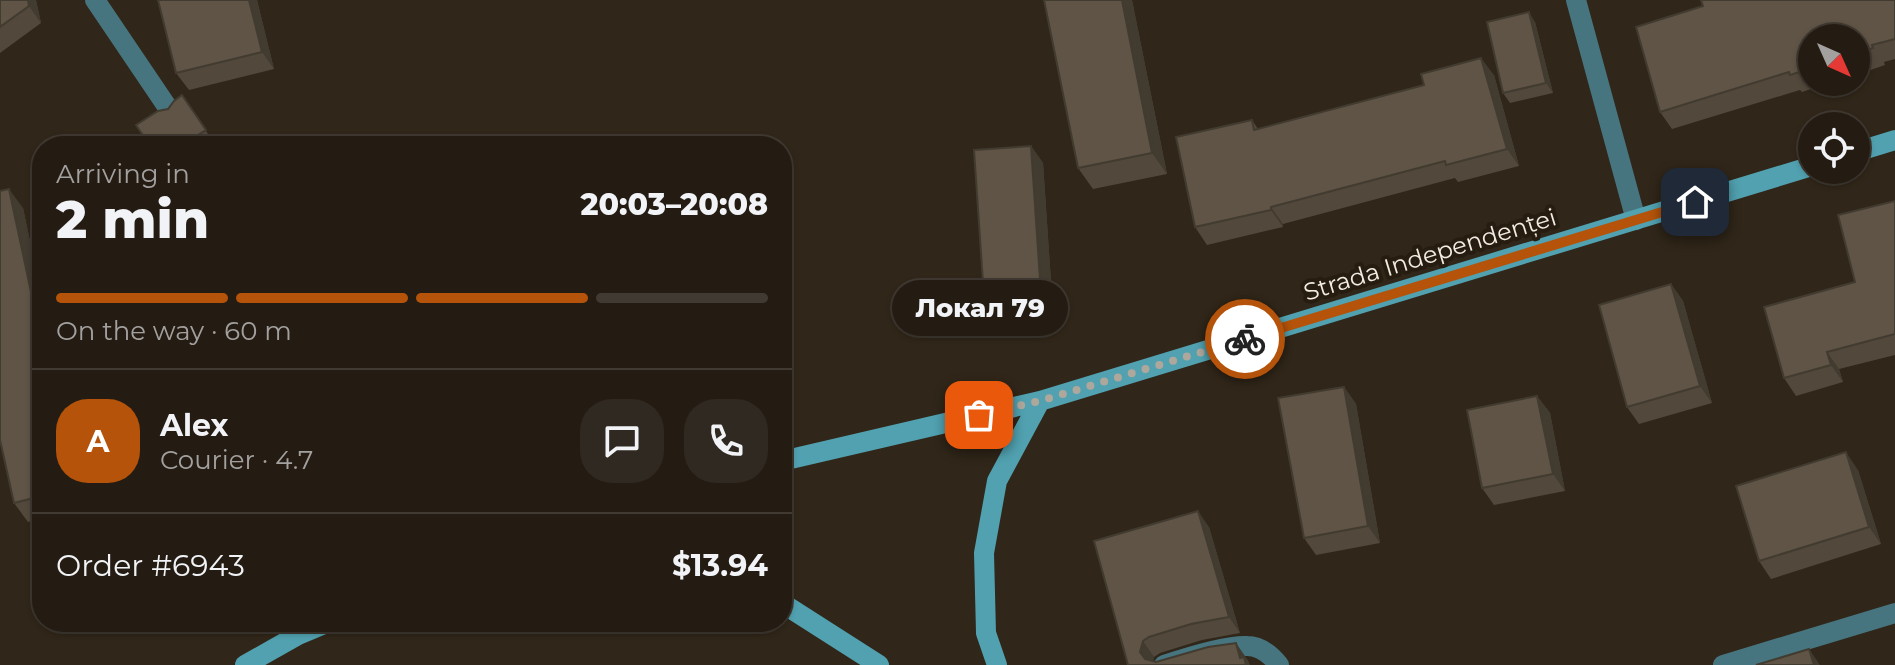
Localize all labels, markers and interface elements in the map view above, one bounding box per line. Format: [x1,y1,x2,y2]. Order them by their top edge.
north arrow [1798,24,1870,96]
map controls [1798,24,1870,184]
button: locate [1798,112,1870,184]
text: Arriving in [56,158,190,190]
pin [1661,168,1729,236]
icon: home [1673,180,1717,224]
text: 20:03–20:08 [581,186,768,223]
text: 2 min [56,188,209,251]
street label: Strada Independenței [1300,202,1560,307]
callout: Локал 79 [891,279,1067,335]
text: Локал 79 [915,292,1045,324]
courier [1205,299,1285,379]
text: On the way · 60 m [56,315,292,347]
icon: bike [1223,317,1267,361]
pin [945,381,1013,449]
icon: bag [957,393,1001,437]
button: chat [580,399,664,483]
button: phone [684,399,768,483]
text: Alex [160,407,228,444]
text: A [87,423,109,460]
text: Courier · 4.7 [160,444,313,476]
text: Order #6943 [56,547,245,584]
text: $13.94 [672,547,768,584]

